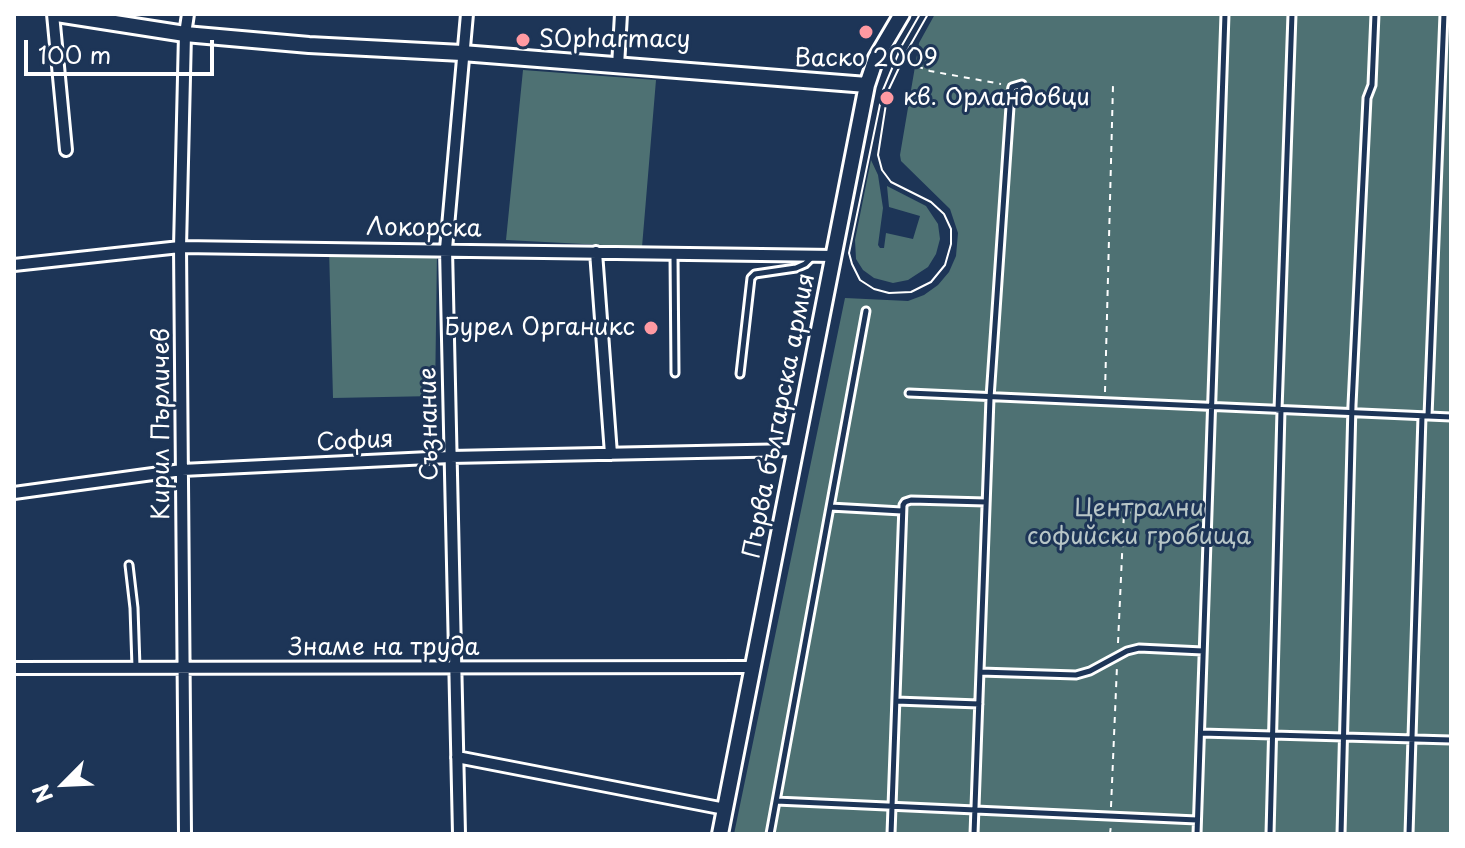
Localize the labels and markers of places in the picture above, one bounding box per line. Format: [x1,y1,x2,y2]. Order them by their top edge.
marker: Васко 2009 [857,23,875,41]
place label: SOpharmacy [539,26,690,54]
marker: SOpharmacy [514,31,532,49]
place label: Васко 2009 [794,45,938,73]
place label: кв. Орландовци [903,84,1090,112]
marker: кв. Орландовци [878,89,896,107]
place label: Бурел Органикс [444,314,635,342]
marker: Бурел Органикс [642,319,660,337]

